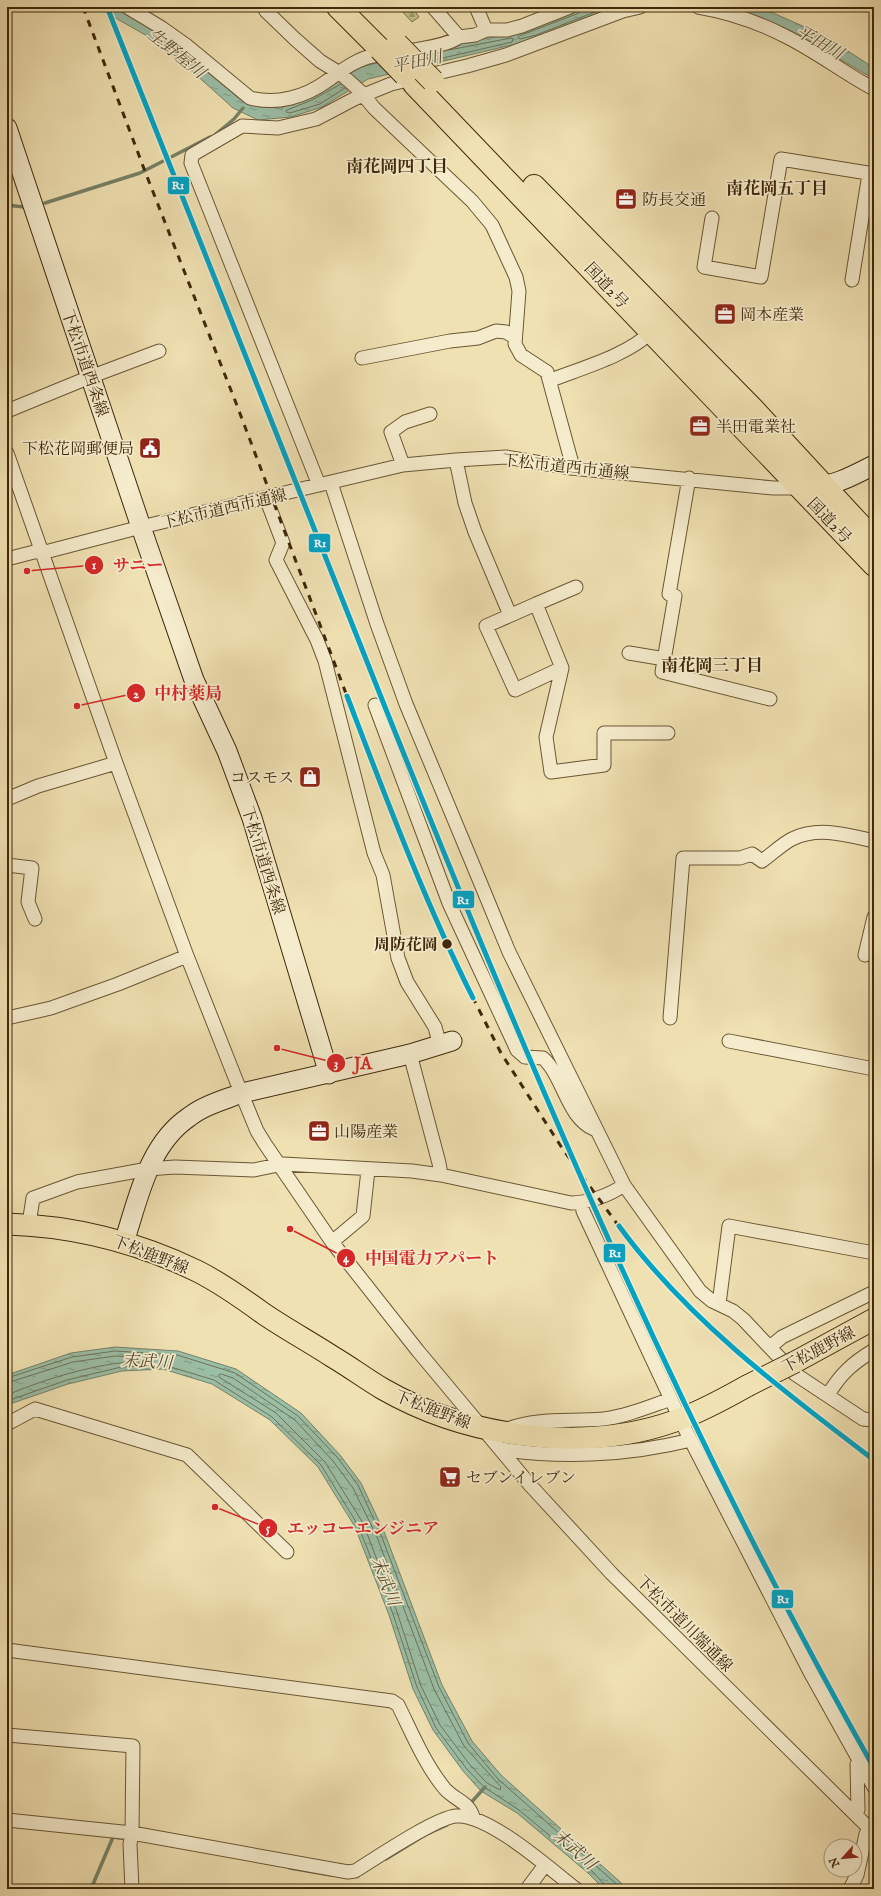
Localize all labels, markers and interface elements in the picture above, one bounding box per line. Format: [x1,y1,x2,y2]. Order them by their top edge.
water label: 平田川 [792,21,848,66]
water label: 生野屋川 [143,25,211,85]
water label: 平田川 [390,46,446,78]
district label: 南花岡四丁目 [346,157,448,178]
line badge: R1 [167,176,190,195]
text: R1 [172,179,184,193]
district label: 南花岡五丁目 [726,179,828,200]
office icon: 防長交通 [613,186,639,212]
place label: 防長交通 [642,191,706,211]
street label: 国道2号 [579,259,632,313]
office icon: 岡本産業 [712,301,738,327]
place label: 岡本産業 [740,306,804,326]
street label: 下松市道西条線 [56,307,112,420]
office icon: 半田電業社 [687,413,713,439]
place label: 半田電業社 [716,418,796,438]
public building icon: 下松花岡郵便局 [137,435,163,461]
place label: 下松花岡郵便局 [22,440,134,460]
street label: 下松市道西市通線 [501,451,630,485]
street label: 下松市道西市通線 [160,486,289,534]
street label: 国道2号 [802,494,855,548]
line badge: R1 [308,533,331,553]
text: R1 [314,537,326,551]
callout: サニー [84,551,171,580]
text: サニー [113,556,163,577]
text: 1 [92,558,97,573]
district label: 南花岡三丁目 [661,656,763,677]
callout: 中村薬局 [126,679,230,708]
text: 中村薬局 [154,684,222,705]
text: 2 [133,687,139,702]
shop icon: コスモス [297,764,323,790]
place label: コスモス [230,769,294,789]
street label: 下松市道西条線 [236,804,288,917]
line badge: R1 [452,890,475,909]
text: R1 [457,894,469,908]
place label: 周防花岡 [374,936,438,956]
marker: 周防花岡 [440,937,454,951]
callout: JA [326,1048,380,1077]
text: JA [352,1054,374,1075]
text: 3 [334,1056,338,1071]
office icon: 山陽産業 [306,1118,332,1144]
place label: 山陽産業 [334,1123,398,1143]
street label: 下松鹿野線 [109,1232,191,1280]
callout: 中国電力アパート [336,1243,508,1272]
line badge: R1 [603,1243,626,1263]
text: R1 [609,1247,621,1261]
text: 中国電力アパート [365,1249,499,1270]
text: 4 [343,1251,350,1266]
street label: 下松鹿野線 [779,1323,859,1378]
water label: 末武川 [121,1351,175,1374]
street label: 下松鹿野線 [391,1387,473,1435]
supermarket icon: セブンイレブン [437,1464,463,1490]
place label: セブンイレブン [466,1469,576,1489]
callout: エッコーエンジニア [258,1514,447,1543]
text: エッコーエンジニア [287,1519,439,1540]
text: 5 [266,1521,271,1536]
water label: 末武川 [366,1554,404,1611]
street label: 下松市道川端通線 [631,1572,736,1677]
line badge: R1 [771,1589,794,1609]
text: R1 [777,1593,789,1607]
water label: 末武川 [548,1825,601,1876]
north arrow [823,1838,863,1878]
text: N [826,1854,844,1870]

